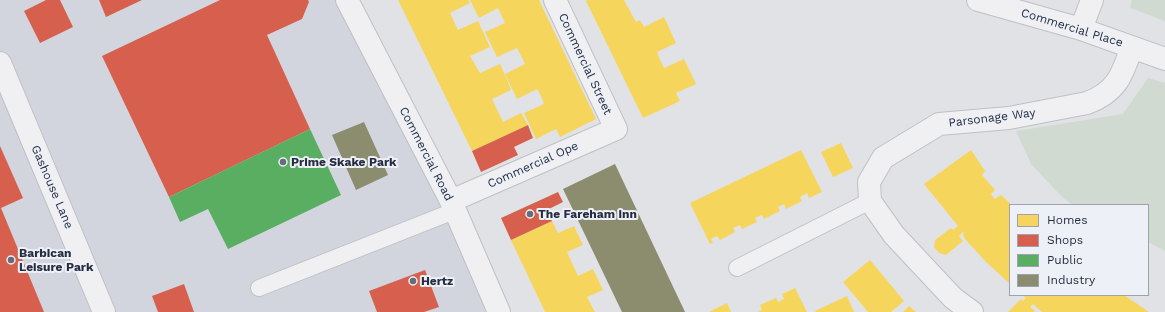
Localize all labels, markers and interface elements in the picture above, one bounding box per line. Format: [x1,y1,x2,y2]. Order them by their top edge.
street label: Commercial Place [1019,6,1125,50]
street label: Commercial Street [555,11,615,117]
street label: Commercial Road [396,105,456,203]
street label: Parsonage Way [948,106,1036,130]
street label: Commercial Ope [485,139,581,191]
street label: Gashouse Lane [28,143,76,231]
place label: Prime Skake Park [291,155,397,169]
marker: Prime Skake Park [278,157,288,167]
legend [1009,204,1149,296]
place label: The Fareham inn [538,207,637,221]
marker: The Fareham inn [525,209,535,219]
text: Homes [1047,213,1088,227]
text: Shops [1047,233,1083,247]
place label: Barbican Leisure Park [19,246,93,274]
text: Public [1047,253,1083,267]
marker: Barbican Leisure Park [6,255,16,265]
text: Industry [1047,273,1095,287]
place label: Hertz [421,274,453,288]
marker: Hertz [408,276,418,286]

